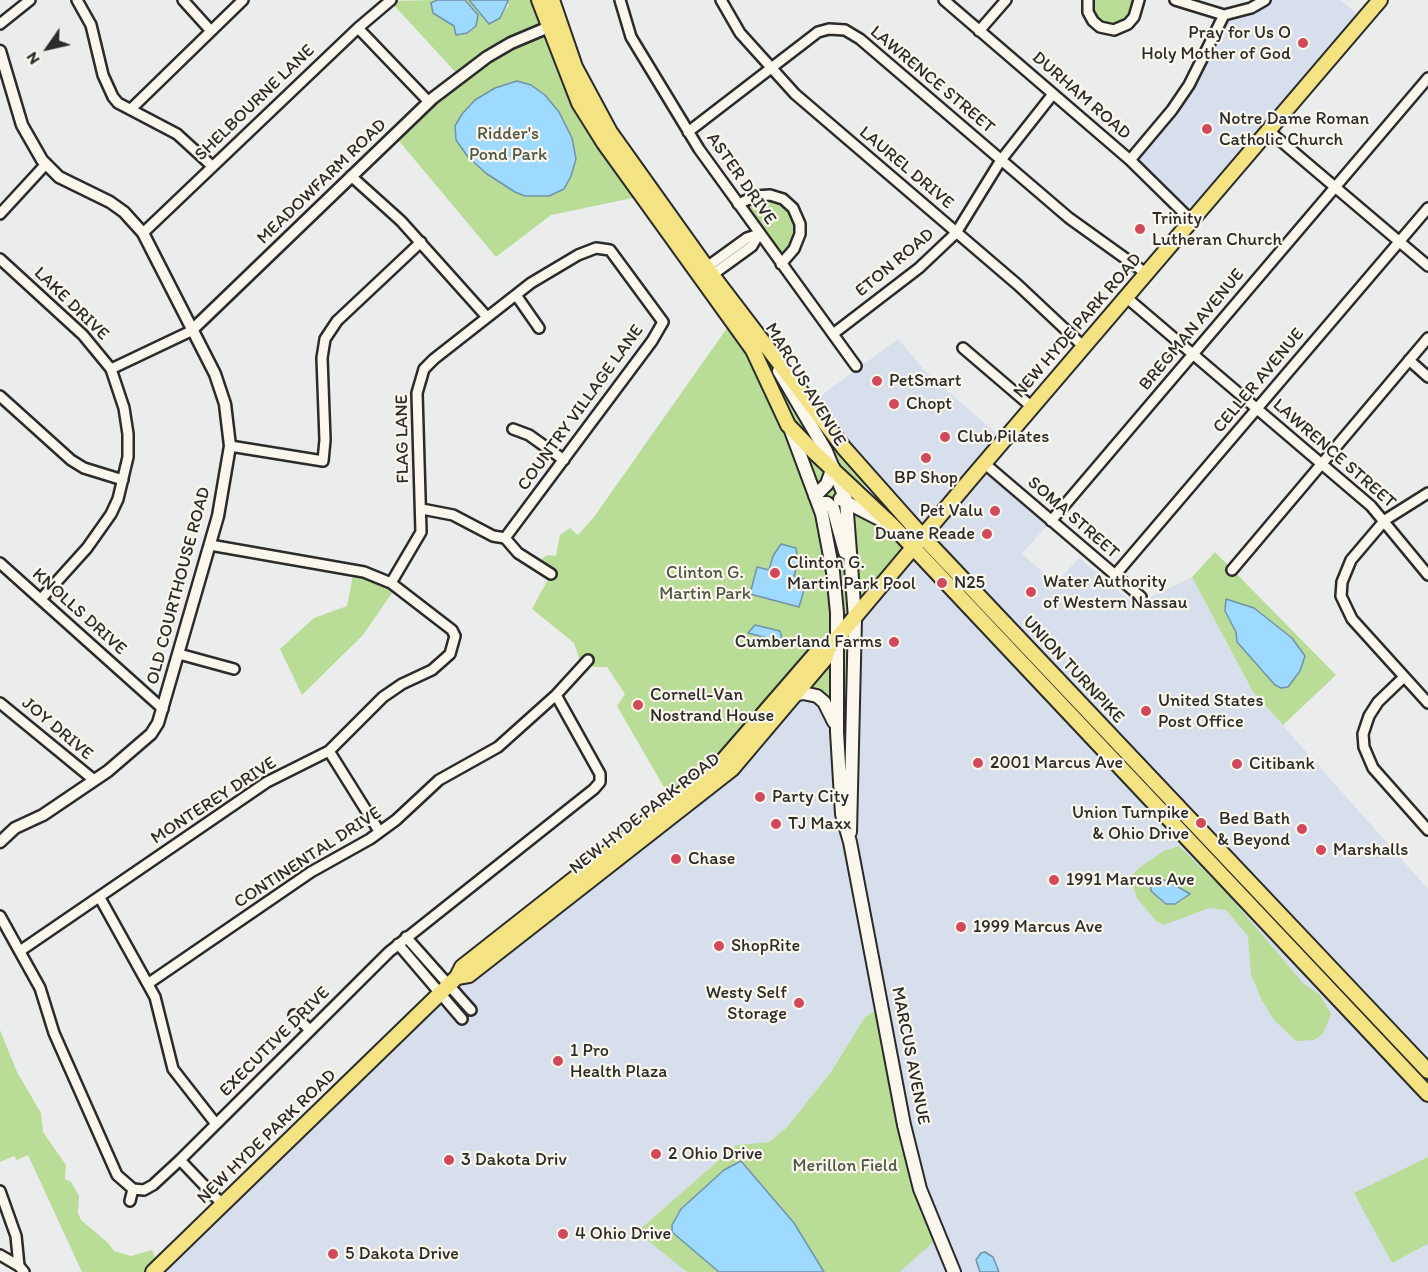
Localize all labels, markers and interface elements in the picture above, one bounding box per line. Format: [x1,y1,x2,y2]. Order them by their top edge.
north arrow [18,18,78,78]
street label: LAWRENCE STREET [865,21,999,139]
place label: Pray for Us O Holy Mother of God [1141,22,1291,64]
marker: Pray for Us O Holy Mother of God [1296,36,1310,50]
street label: SHELBOURNE LANE [191,40,319,166]
street label: DURHAM ROAD [1027,47,1135,145]
text: N [22,49,44,68]
place label: Notre Dame Roman Catholic Church [1219,108,1369,150]
street label: MEADOWFARM ROAD [253,115,391,249]
street label: LAUREL DRIVE [854,122,958,214]
marker: Notre Dame Roman Catholic Church [1200,122,1214,136]
park label: Ridder's Pond Park [469,123,547,166]
street label: ASTER DRIVE [701,129,781,229]
place label: Trinity Lutheran Church [1152,208,1282,250]
marker: Trinity Lutheran Church [1133,222,1147,236]
street label: ETON ROAD [851,224,939,302]
street label: NEW HYDE PARK ROAD [1009,249,1147,403]
street label: LAKE DRIVE [29,263,113,345]
street label: BREGMAN AVENUE [1135,265,1249,395]
street label: MARCUS AVENUE [760,319,850,451]
street label: COUNTRY VILLAGE LANE [513,321,649,495]
street label: CELLER AVENUE [1209,324,1309,438]
place label: PetSmart [889,370,961,392]
marker: PetSmart [870,374,884,388]
place label: Chopt [906,393,952,415]
street label: FLAG LANE [391,394,415,484]
street label: LAWRENCE STREET [1268,395,1400,513]
marker: Chopt [887,397,901,411]
place label: Club Pilates [957,426,1049,448]
marker: Club Pilates [938,430,952,444]
marker: BP Shop [919,451,933,465]
place label: BP Shop [894,467,958,489]
street label: SOMA STREET [1023,472,1123,564]
street label: OLD COURTHOUSE ROAD [142,485,216,687]
place label: Pet Valu [920,500,983,522]
marker: Pet Valu [988,504,1002,518]
place label: Duane Reade [875,523,975,545]
marker: Duane Reade [980,527,994,541]
place label: Clinton G. Martin Park Pool [787,552,916,594]
park label: Clinton G. Martin Park [659,562,751,604]
street label: KNOLLS DRIVE [27,564,131,660]
marker: Clinton G. Martin Park Pool [768,566,782,580]
place label: Water Authority of Western Nassau [1043,571,1187,614]
place label: N25 [954,572,985,594]
marker: N25 [935,576,949,590]
marker: Water Authority of Western Nassau [1024,585,1038,599]
street label: UNION TURNPIKE [1018,612,1128,728]
place label: Cumberland Farms [735,631,882,653]
marker: Cumberland Farms [887,635,901,649]
place label: Cornell-Van Nostrand House [650,684,774,726]
place label: United States Post Office [1158,690,1263,732]
street label: JOY DRIVE [17,693,97,765]
marker: Cornell-Van Nostrand House [631,698,645,712]
marker: United States Post Office [1139,704,1153,718]
street label: NEW HYDE PARK ROAD [566,749,724,879]
street label: MONTEREY DRIVE [147,752,281,850]
place label: 2001 Marcus Ave [990,752,1123,774]
place label: Citibank [1249,753,1315,775]
marker: 2001 Marcus Ave [971,756,985,770]
marker: Citibank [1230,757,1244,771]
place label: Party City [772,786,849,808]
marker: Party City [753,790,767,804]
street label: CONTINENTAL DRIVE [230,802,386,914]
place label: Union Turnpike & Ohio Drive [1072,802,1189,844]
place label: Bed Bath & Beyond [1217,808,1290,850]
place label: TJ Maxx [788,813,851,835]
marker: Union Turnpike & Ohio Drive [1194,816,1208,830]
marker: TJ Maxx [769,817,783,831]
marker: Bed Bath & Beyond [1295,822,1309,836]
place label: Marshalls [1333,839,1408,861]
marker: Marshalls [1314,843,1328,857]
place label: Chase [688,848,735,870]
marker: Chase [669,852,683,866]
place label: 1991 Marcus Ave [1066,869,1195,891]
marker: 1991 Marcus Ave [1047,873,1061,887]
place label: 1999 Marcus Ave [973,916,1103,938]
marker: 1999 Marcus Ave [954,920,968,934]
place label: ShopRite [731,935,800,957]
marker: ShopRite [712,939,726,953]
street label: EXECUTIVE DRIVE [215,982,335,1102]
place label: Westy Self Storage [706,982,787,1024]
street label: MARCUS AVENUE [886,985,934,1127]
marker: Westy Self Storage [792,996,806,1010]
place label: 1 Pro Health Plaza [570,1040,667,1082]
marker: 1 Pro Health Plaza [551,1054,565,1068]
street label: NEW HYDE PARK ROAD [193,1065,341,1209]
place label: 2 Ohio Drive [668,1143,763,1165]
marker: 2 Ohio Drive [649,1147,663,1161]
place label: 3 Dakota Driv [461,1149,567,1171]
marker: 3 Dakota Driv [442,1153,456,1167]
park label: Merillon Field [792,1155,898,1177]
place label: 4 Ohio Drive [575,1223,671,1245]
marker: 4 Ohio Drive [556,1227,570,1241]
place label: 5 Dakota Drive [345,1243,459,1265]
marker: 5 Dakota Drive [326,1247,340,1261]

